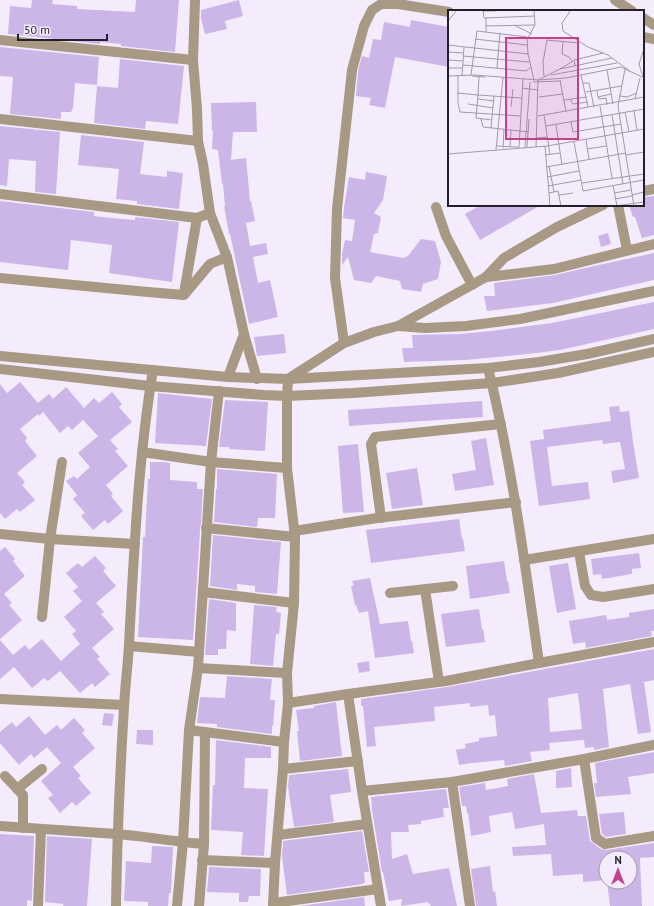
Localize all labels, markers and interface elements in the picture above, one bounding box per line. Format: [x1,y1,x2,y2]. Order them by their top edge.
inset map [448,10,644,206]
scale bar [18,16,107,42]
text: 50 m [24,22,50,37]
north arrow [598,850,638,890]
text: N [614,853,622,867]

